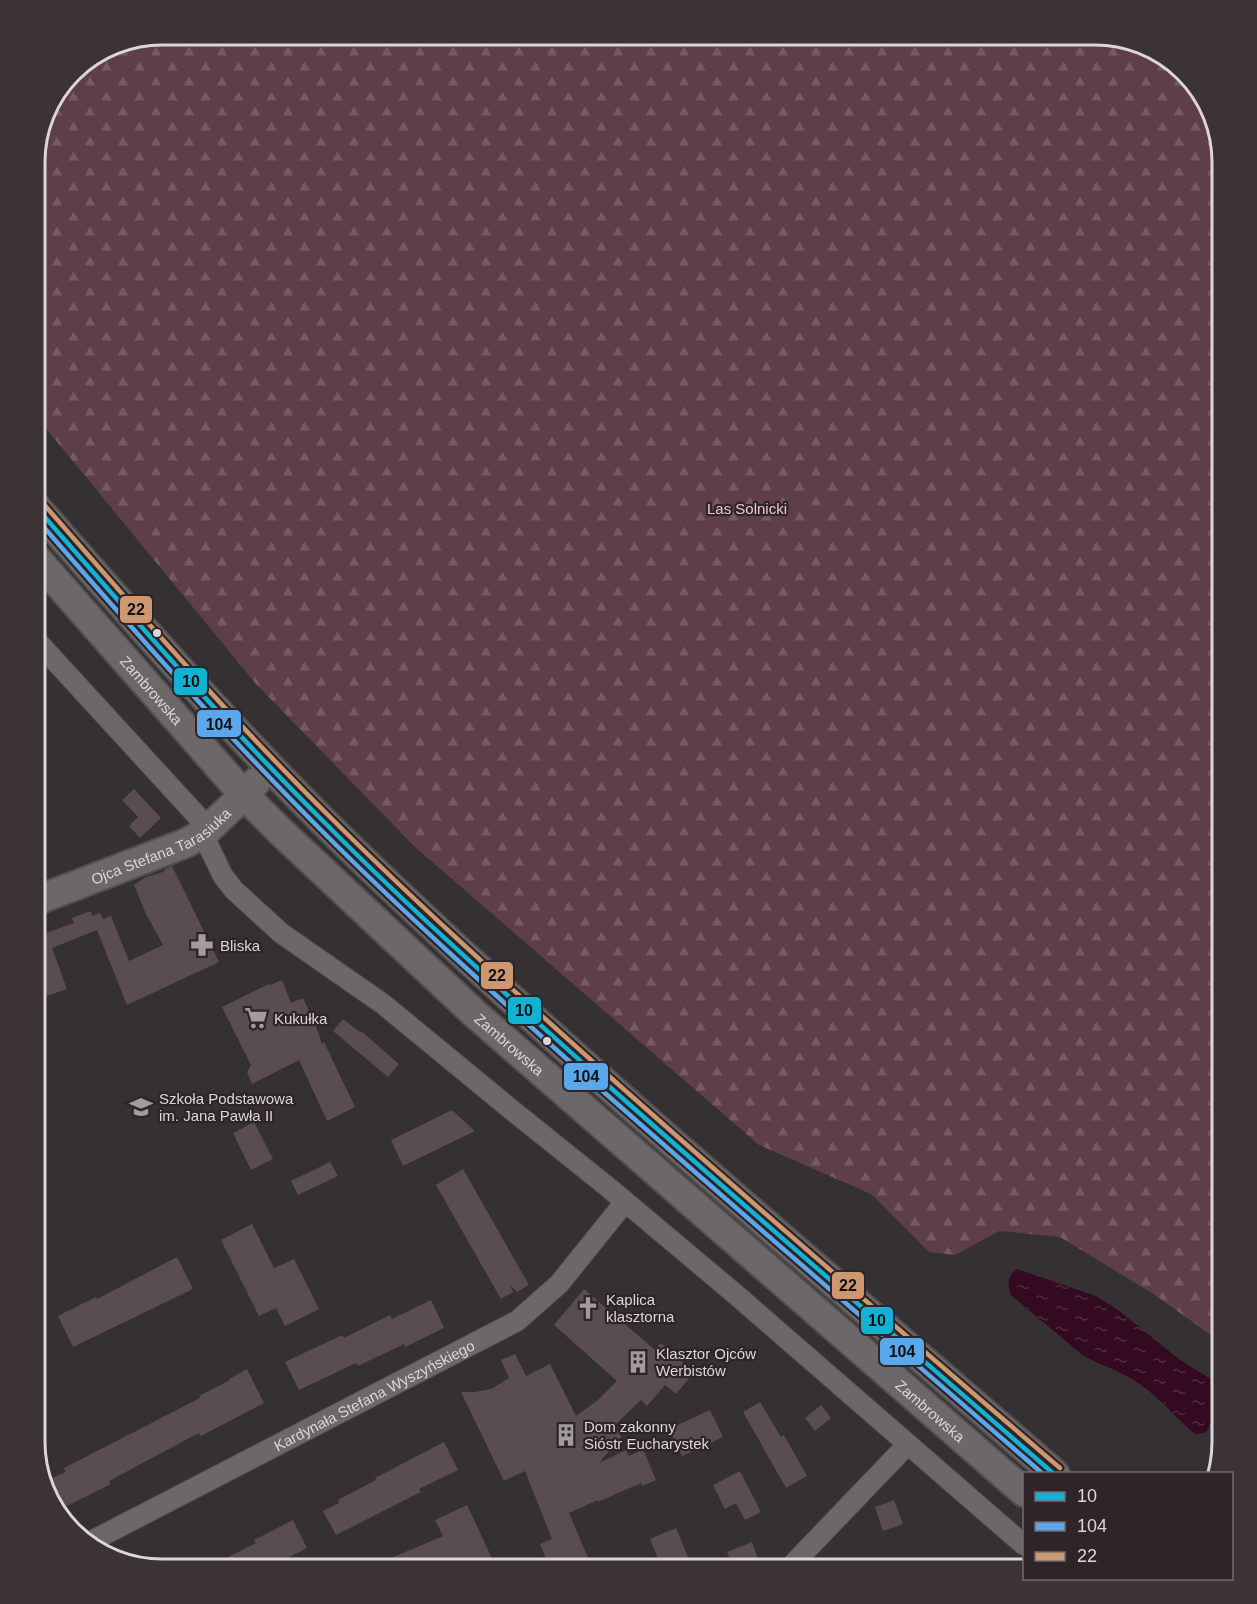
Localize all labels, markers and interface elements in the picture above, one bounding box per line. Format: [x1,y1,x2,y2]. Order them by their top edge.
park label: Las Solnicki [707,500,787,517]
line badge: 22 [119,595,153,624]
text: 22 [127,601,145,618]
unlabelled marker [151,627,163,639]
street label: Zambrowska [117,652,187,728]
line badge: 10 [173,667,208,696]
text: 10 [182,673,200,690]
line badge: 104 [196,709,242,738]
text: 104 [206,716,232,733]
street label: Ojca Stefana Tarasiuka [88,804,234,887]
pharmacy icon: Bliska [189,932,215,958]
place label: Bliska [220,937,261,954]
line badge: 22 [480,961,514,990]
text: 22 [488,967,506,984]
line badge: 10 [507,996,542,1025]
text: 10 [515,1002,533,1019]
supermarket icon: Kukułka [243,1005,269,1031]
street label: Zambrowska [472,1009,548,1079]
place label: Kukułka [274,1010,328,1027]
unlabelled marker [541,1035,553,1047]
line badge: 104 [563,1062,609,1091]
text: 104 [573,1068,599,1085]
place label: Szkoła Podstawowa im. Jana Pawła II [159,1090,294,1124]
school or university icon: Szkoła Podstawowa im. Jana Pawła II [128,1094,154,1120]
line badge: 22 [831,1271,865,1300]
text: 22 [839,1277,857,1294]
place label: Kaplica klasztorna [606,1291,675,1325]
church icon: Kaplica klasztorna [575,1295,601,1321]
line badge: 10 [860,1306,894,1335]
text: 10 [868,1312,886,1329]
street label: Kardynała Stefana Wyszyńskiego [271,1336,477,1454]
line badge: 104 [879,1337,925,1366]
text: 104 [889,1343,915,1360]
place label: Klasztor Ojców Werbistów [656,1345,756,1379]
building icon: Klasztor Ojców Werbistów [625,1349,651,1375]
street label: Zambrowska [893,1376,969,1446]
place label: Dom zakonny Sióstr Eucharystek [584,1418,710,1452]
building icon: Dom zakonny Sióstr Eucharystek [553,1422,579,1448]
legend [1023,1472,1233,1580]
text: 10 [1077,1486,1097,1506]
text: 104 [1077,1516,1107,1536]
text: 22 [1077,1546,1097,1566]

